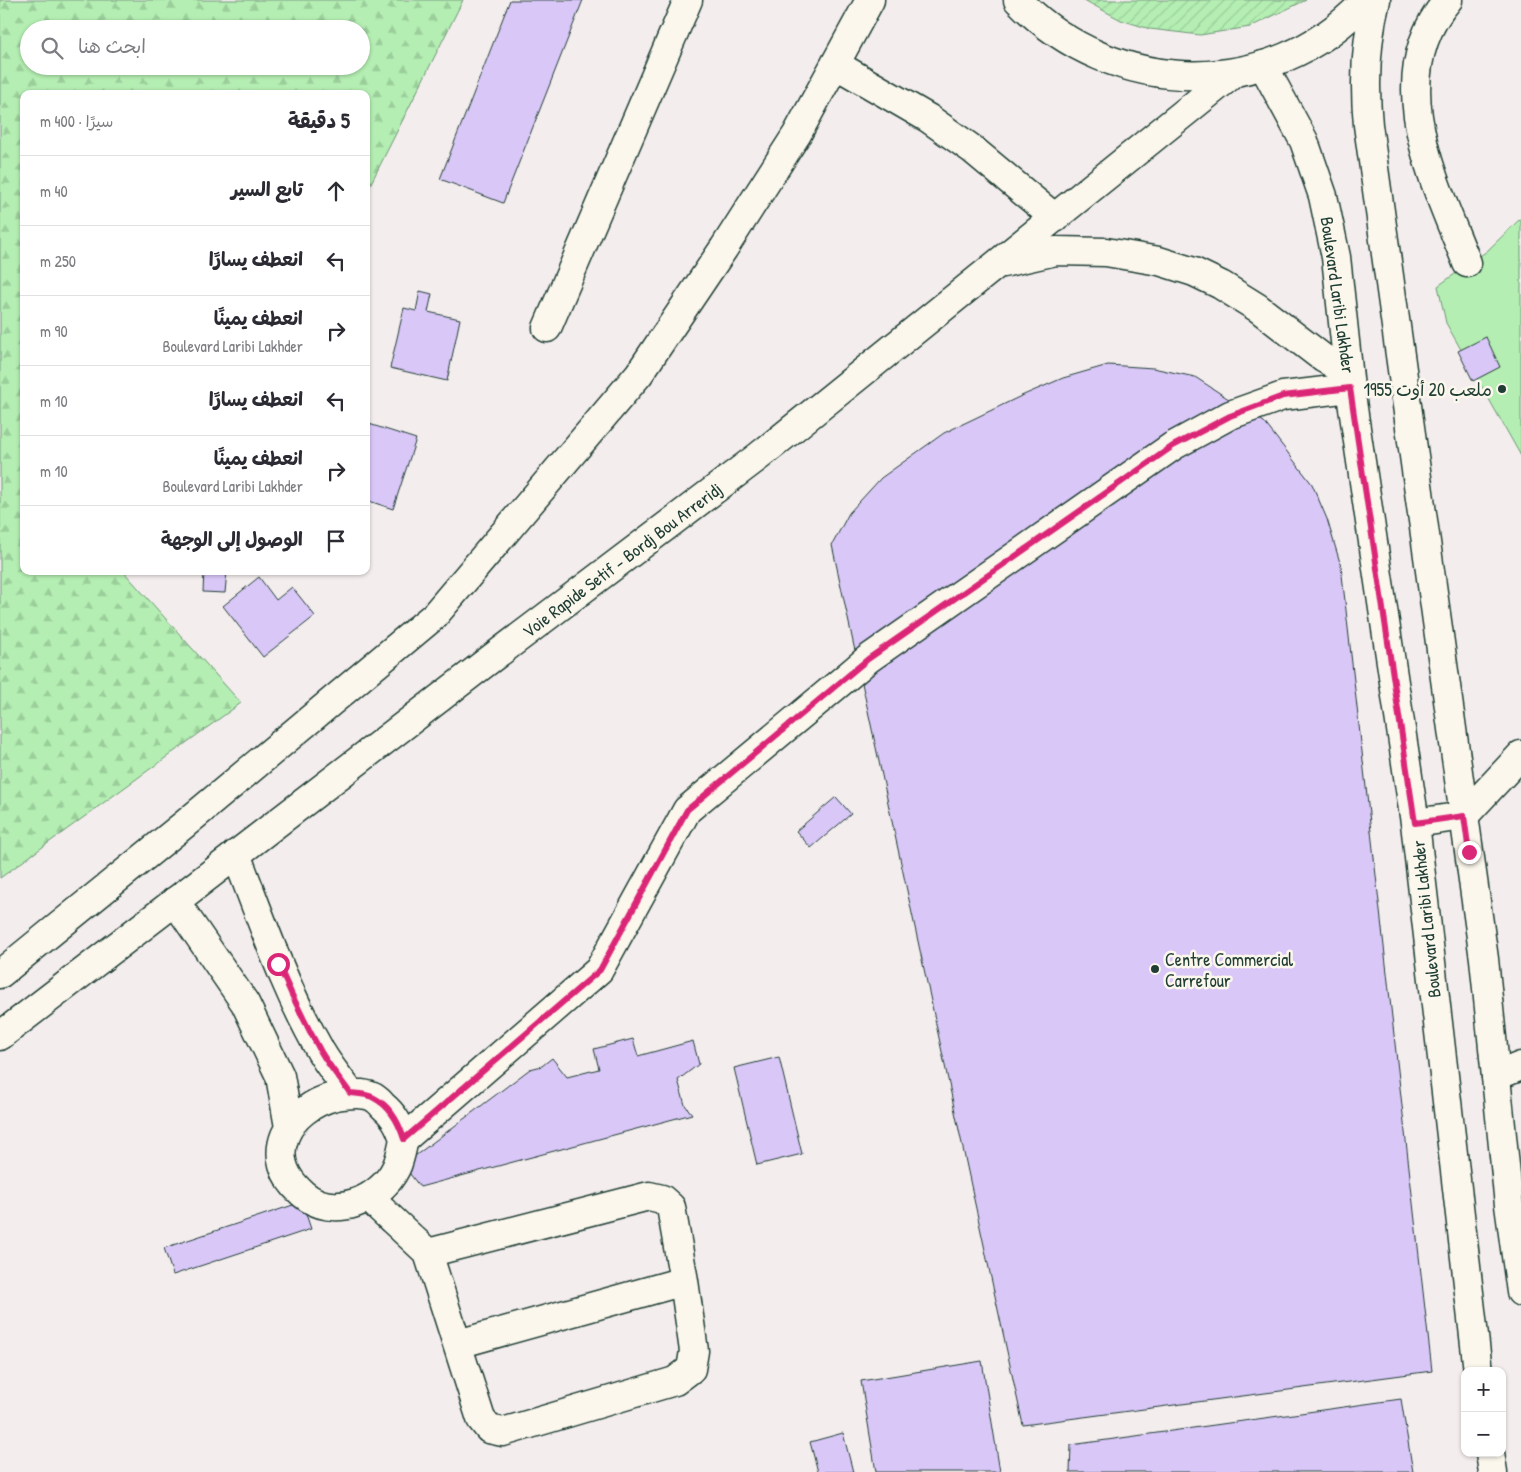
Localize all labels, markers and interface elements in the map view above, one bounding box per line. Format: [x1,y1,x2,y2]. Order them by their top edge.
search box [20,20,370,75]
text: ابحث هنا [78,33,146,59]
icon: search [38,34,66,62]
text: 5 دقيقة [288,106,350,135]
text: سيرًا · 400 m [40,110,113,132]
text: تابع السير [231,176,303,202]
icon: ahead [322,177,350,205]
text: 40 m [40,180,68,202]
street label: Boulevard Laribi Lakhder [1315,215,1361,375]
text: انعطف يسارًا [209,246,303,272]
icon: left [322,247,350,275]
text: 250 m [40,250,76,272]
text: انعطف يمينًا [214,305,303,331]
icon: right [322,317,350,345]
text: 90 m [40,320,68,342]
text: Boulevard Laribi Lakhder [162,335,303,357]
place label: ملعب 20 أوت 1955 [1363,377,1492,402]
marker: ملعب 20 أوت 1955 [1496,383,1508,395]
text: انعطف يسارًا [209,386,303,412]
icon: left [322,387,350,415]
text: 10 m [40,390,68,412]
text: انعطف يمينًا [214,445,303,471]
icon: right [322,457,350,485]
text: 10 m [40,460,68,482]
text: Boulevard Laribi Lakhder [162,475,303,497]
street label: Voie Rapide Setif - Bordj Bou Arreridj [517,477,727,643]
text: الوصول إلى الوجهة [161,526,303,552]
icon: arrive [322,527,350,555]
street label: Boulevard Laribi Lakhder [1405,839,1447,999]
route end [1458,841,1481,864]
place label: Centre Commercial Carrefour [1165,947,1293,993]
route start [267,953,290,976]
marker: Centre Commercial Carrefour [1149,963,1161,975]
map controls [1461,1367,1506,1457]
button: + [1461,1367,1506,1412]
button: − [1461,1412,1506,1457]

